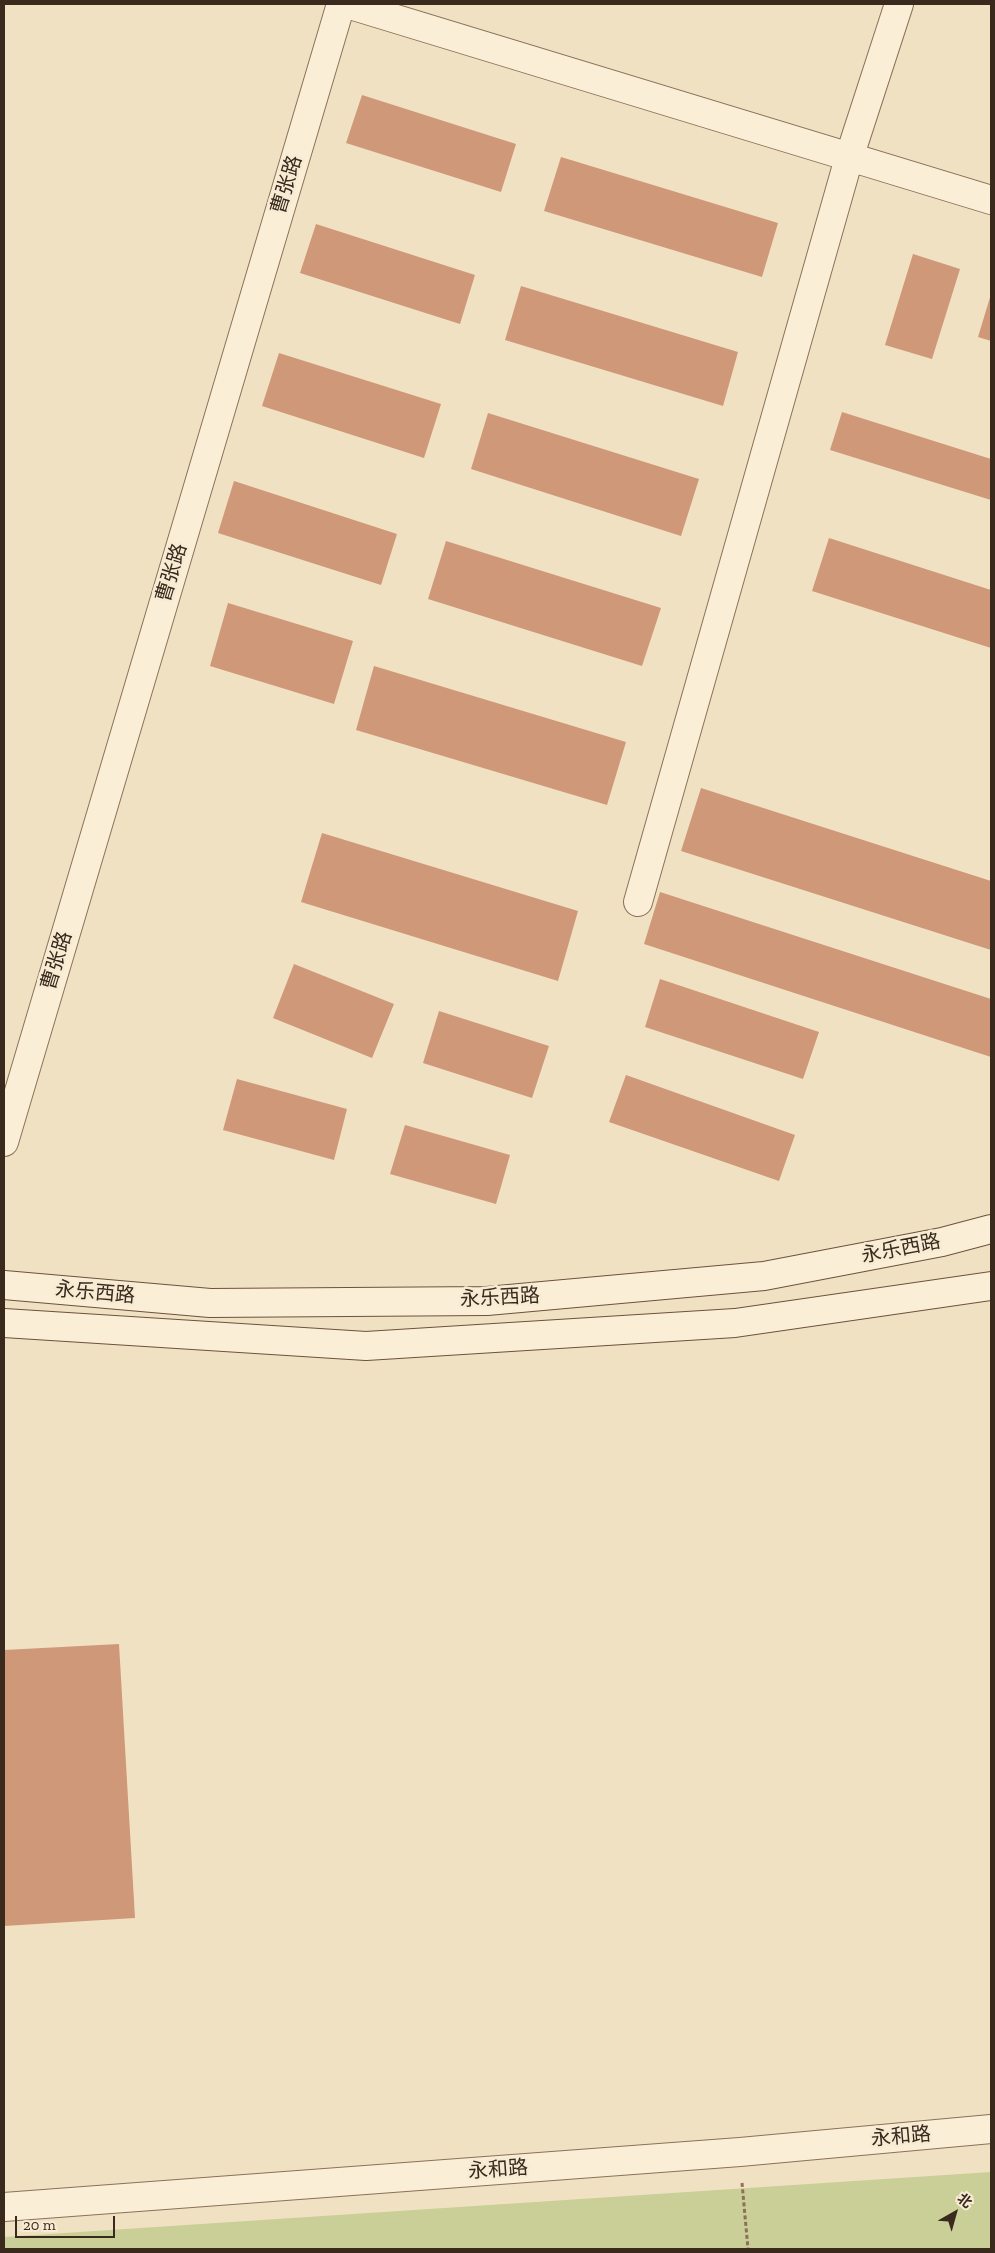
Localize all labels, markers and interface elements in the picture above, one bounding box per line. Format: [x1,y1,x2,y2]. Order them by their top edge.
street label: 曹张路 [267,153,307,217]
street label: 曹张路 [152,541,192,605]
street label: 曹张路 [37,929,77,993]
street label: 永乐西路 [859,1230,943,1268]
street label: 永乐西路 [54,1278,136,1308]
street label: 永乐西路 [459,1284,541,1312]
street label: 永和路 [870,2122,932,2152]
street label: 永和路 [467,2156,529,2184]
north arrow [930,2188,980,2238]
text: 北 [954,2190,975,2212]
scale bar [18,2206,118,2238]
text: 20 m [23,2216,56,2234]

